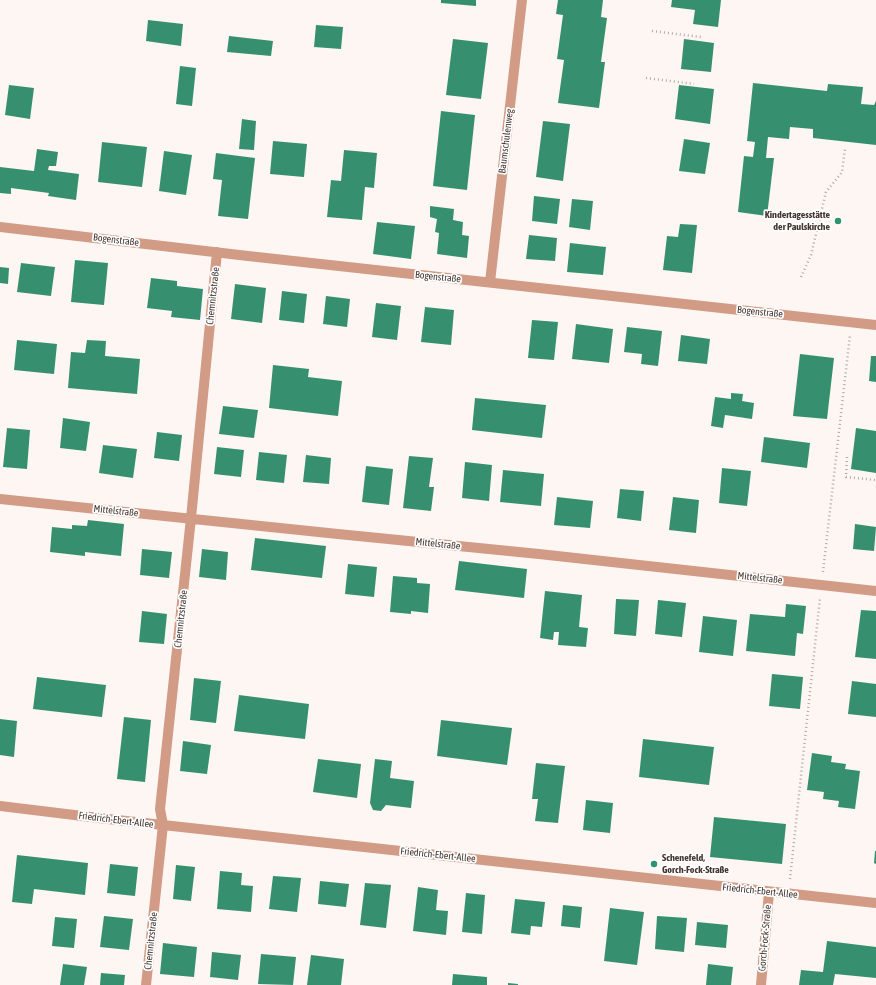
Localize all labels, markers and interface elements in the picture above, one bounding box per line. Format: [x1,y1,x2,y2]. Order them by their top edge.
street label: Baumschulenweg [496,108,516,174]
place label: Kindertagesstätte der Paulskirche [765,209,830,232]
marker: Kindertagesstätte der Paulskirche [833,216,843,226]
street label: Bogenstraße [92,231,140,249]
street label: Chemnitzstraße [204,267,222,325]
street label: Bogenstraße [415,269,461,285]
street label: Bogenstraße [737,304,783,320]
street label: Mittelstraße [93,503,139,519]
street label: Mittelstraße [415,536,461,552]
street label: Mittelstraße [737,570,783,586]
street label: Chemnitzstraße [172,590,190,648]
street label: Friedrich-Ebert-Allee [78,809,154,831]
street label: Friedrich-Ebert-Allee [400,845,476,865]
place label: Schenefeld, Gorch-Fock-Straße [662,852,729,876]
marker: Schenefeld, Gorch-Fock-Straße [649,859,659,869]
street label: Friedrich-Ebert-Allee [722,881,798,901]
street label: Gorch-Fock-Straße [756,904,774,972]
street label: Chemnitzstraße [142,912,160,970]

